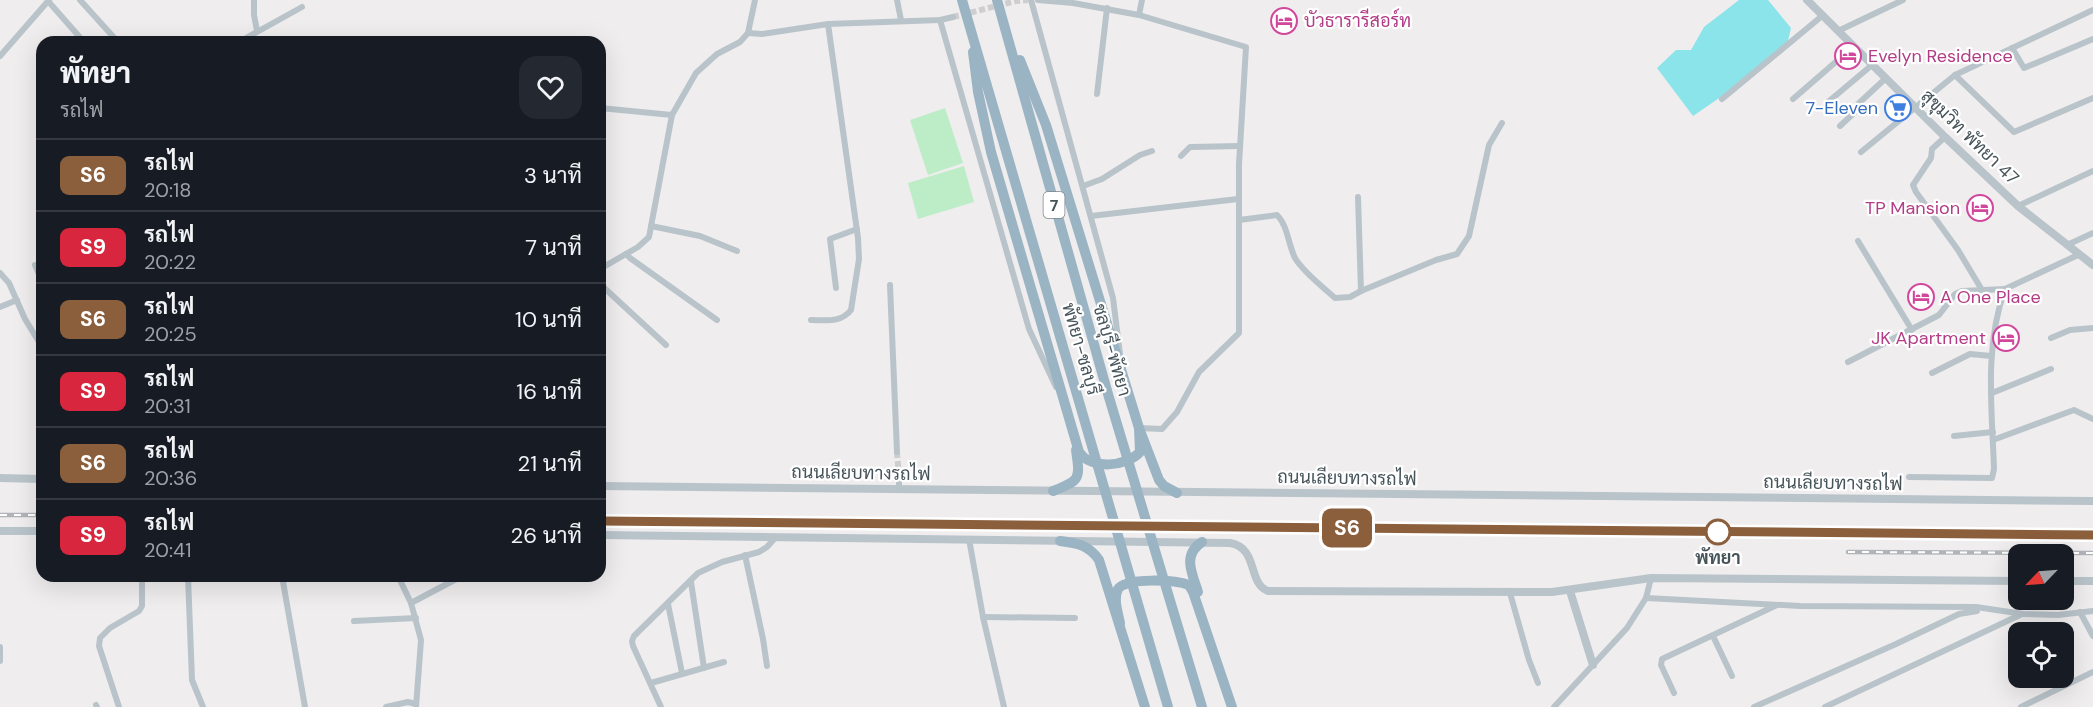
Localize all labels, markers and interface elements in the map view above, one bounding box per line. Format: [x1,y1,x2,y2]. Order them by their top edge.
hotel icon: บัวธารารีสอร์ท [1269,6,1299,36]
place label: บัวธารารีสอร์ท [1304,8,1411,33]
hotel icon: Evelyn Residence [1833,41,1863,71]
place label: Evelyn Residence [1868,44,2013,68]
text: พัทยา [60,55,131,92]
button: heart [519,56,582,119]
street label: สุขุมวิท พัทยา 47 [1916,84,2024,190]
supermarket icon: 7-Eleven [1883,93,1913,123]
place label: 7-Eleven [1806,96,1878,120]
text: รถไฟ [60,97,104,123]
text: รถไฟ [144,148,194,177]
text: S6 [80,161,106,189]
text: 3 นาที [524,161,582,190]
text: 20:18 [144,177,191,203]
road number: 7 [1044,192,1064,218]
hotel icon: TP Mansion [1965,193,1995,223]
place label: TP Mansion [1865,196,1960,220]
text: รถไฟ [144,220,194,249]
text: S9 [80,233,106,261]
text: 7 นาที [525,233,582,262]
text: 20:22 [144,249,196,275]
hotel icon: A One Place [1906,282,1936,312]
place label: A One Place [1940,285,2041,309]
text: รถไฟ [144,292,194,321]
street label: พัทยา-ชลบุรี [1056,300,1107,398]
street label: ชลบุรี-พัทยา [1087,301,1138,399]
text: S6 [80,305,106,333]
text: 10 นาที [515,305,582,334]
text: 20:25 [144,321,197,347]
hotel icon: JK Apartment [1991,323,2021,353]
place label: JK Apartment [1871,326,1986,350]
text: รถไฟ [144,364,194,393]
text: S9 [80,377,106,405]
text: 16 นาที [516,377,582,406]
text: 20:31 [144,393,191,419]
text: รถไฟ [144,436,194,465]
text: S6 [80,449,106,477]
text: 21 นาที [517,449,582,478]
street label: ถนนเลียบทางรถไฟ [791,459,931,486]
street label: ถนนเลียบทางรถไฟ [1277,464,1417,491]
text: 20:36 [144,465,197,491]
street label: ถนนเลียบทางรถไฟ [1763,469,1903,496]
text: รถไฟ [144,508,194,537]
line badge: S6 [1320,508,1374,548]
text: S6 [1334,514,1360,542]
marker: พัทยา [1705,519,1731,545]
text: S9 [80,521,106,549]
text: 26 นาที [511,521,582,550]
text: 20:41 [144,537,191,563]
north arrow [2008,544,2074,610]
map controls [2008,544,2074,688]
place label: พัทยา [1695,546,1741,570]
button: locate [2008,622,2074,688]

